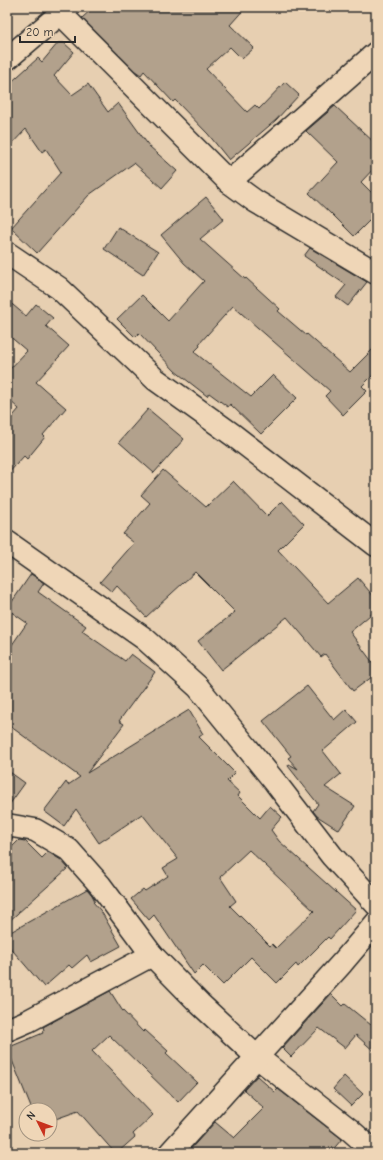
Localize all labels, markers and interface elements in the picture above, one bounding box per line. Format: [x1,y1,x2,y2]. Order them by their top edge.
scale bar [20,18,75,44]
text: 20 m [26,25,54,39]
north arrow [18,1102,58,1142]
text: N [24,1109,38,1123]

